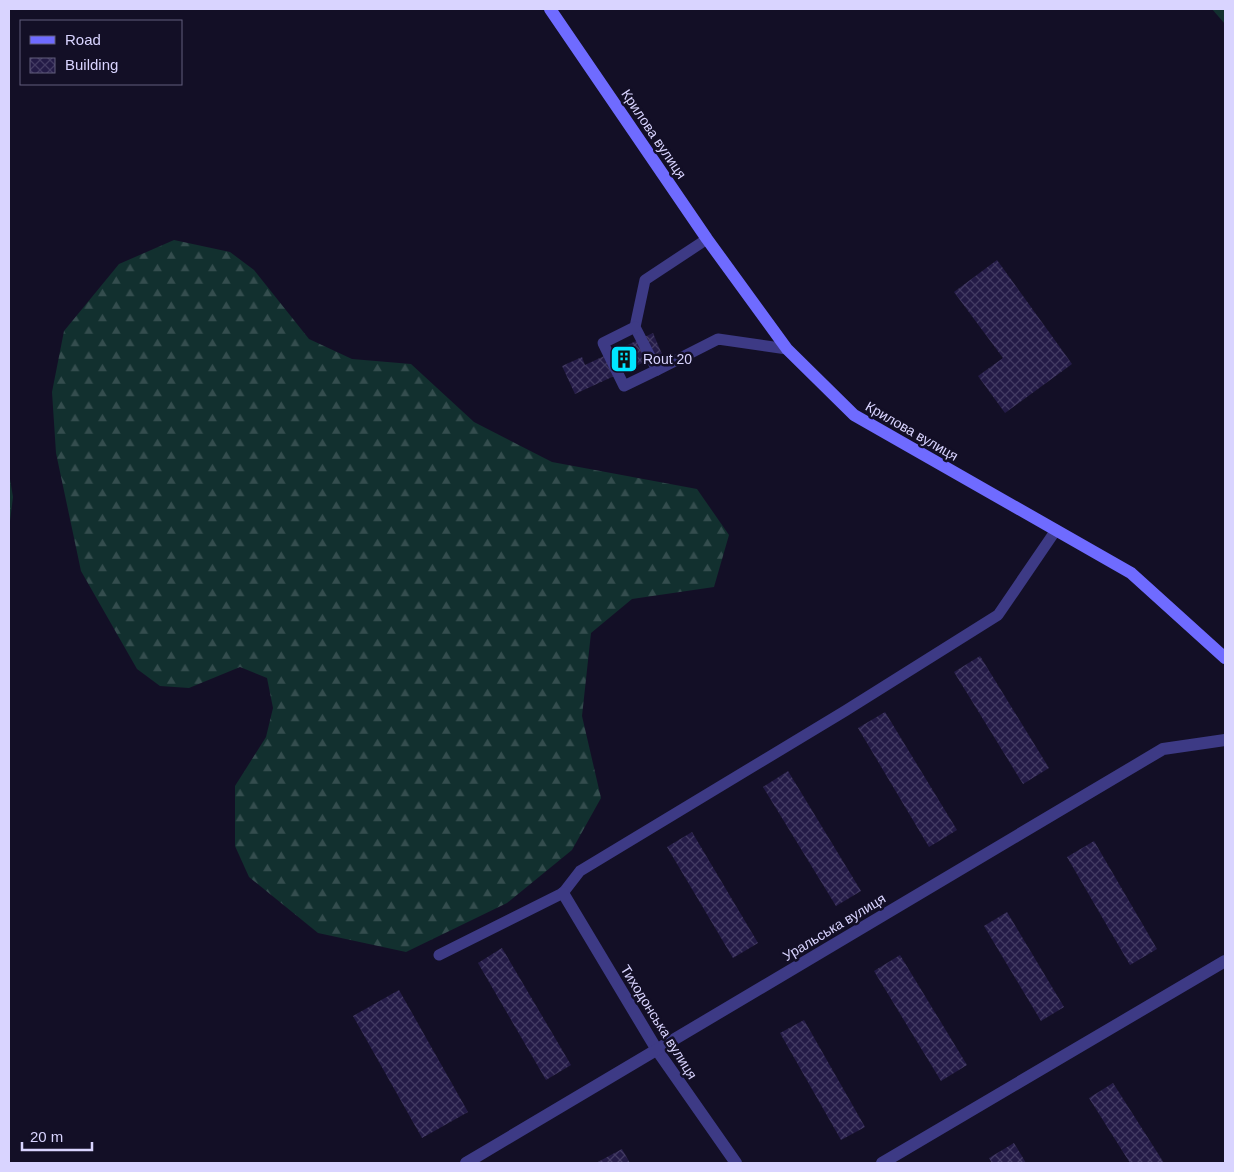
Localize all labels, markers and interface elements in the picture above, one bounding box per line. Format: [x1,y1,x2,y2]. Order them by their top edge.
legend [20,20,182,85]
text: Road [65,31,101,48]
text: Building [65,56,118,73]
street label: Крилова вулиця [618,86,690,182]
building icon: Rout 20 [609,344,639,374]
place label: Rout 20 [643,351,692,367]
street label: Крилова вулиця [863,398,961,464]
street label: Уральська вулиця [780,890,888,964]
street label: Тиходонська вулиця [617,962,701,1082]
scale bar [22,1120,92,1152]
text: 20 m [30,1128,63,1145]

